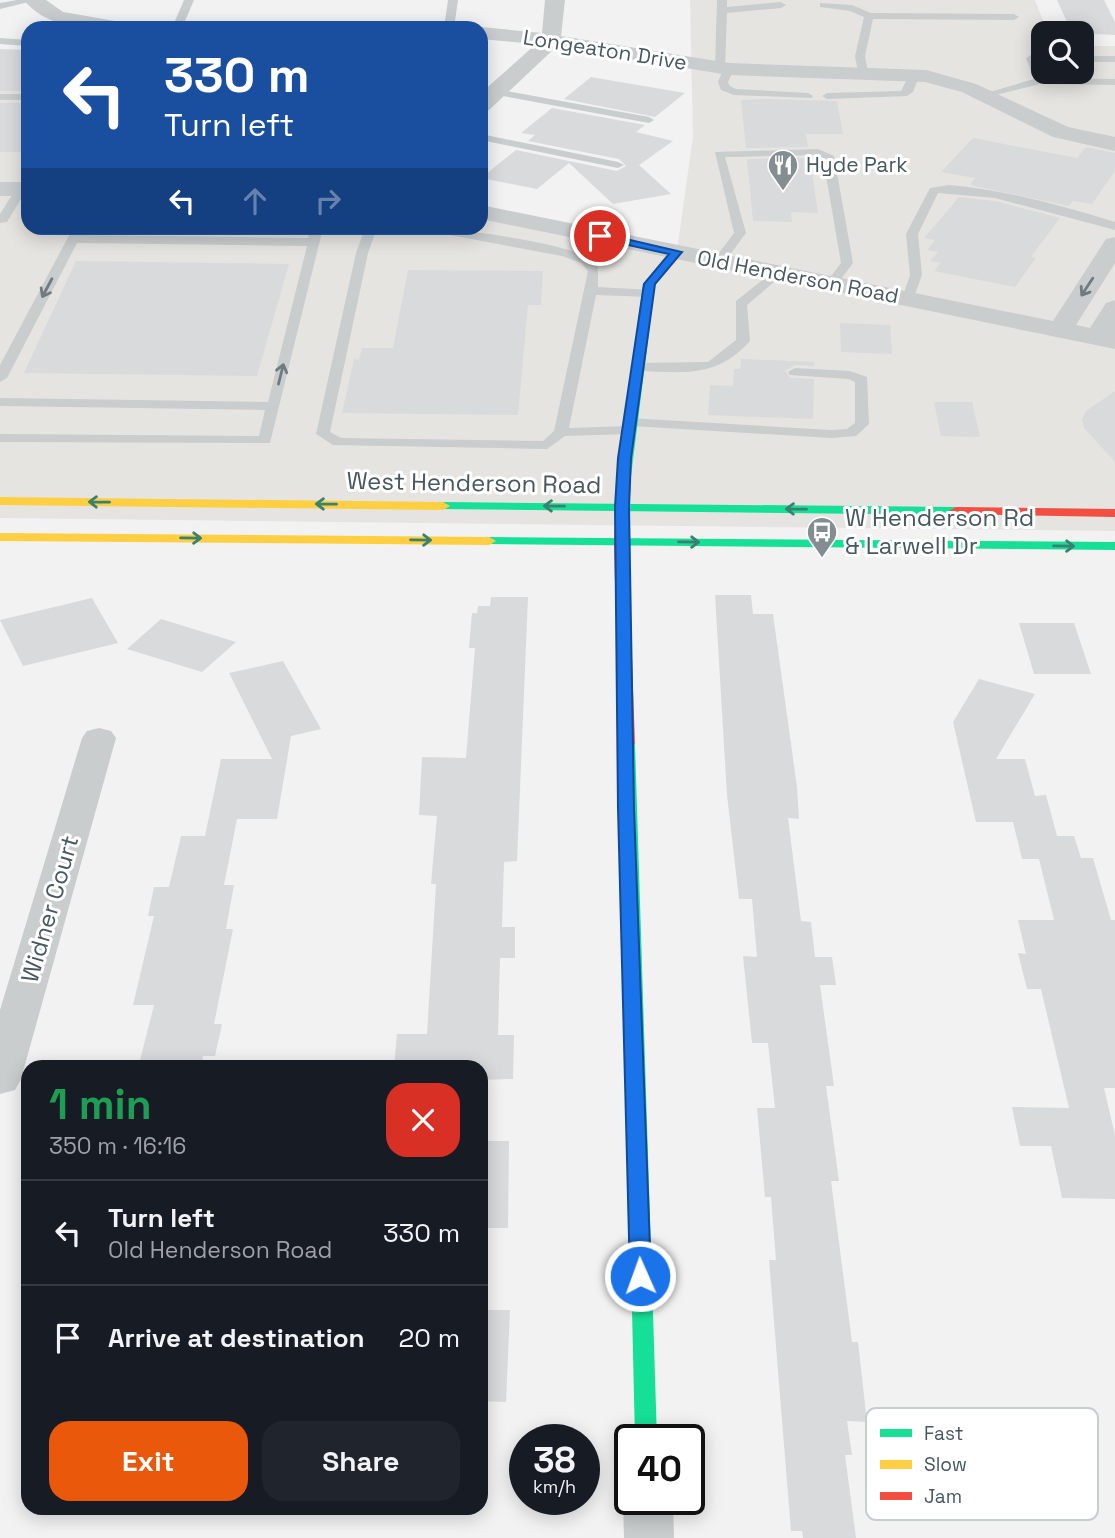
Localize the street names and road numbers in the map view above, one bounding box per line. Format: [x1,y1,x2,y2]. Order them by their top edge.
street label: Longeaton Drive [521,23,689,76]
street label: Old Henderson Road [695,244,901,309]
street label: West Henderson Road [346,465,602,500]
street label: Widner Court [14,832,85,986]

